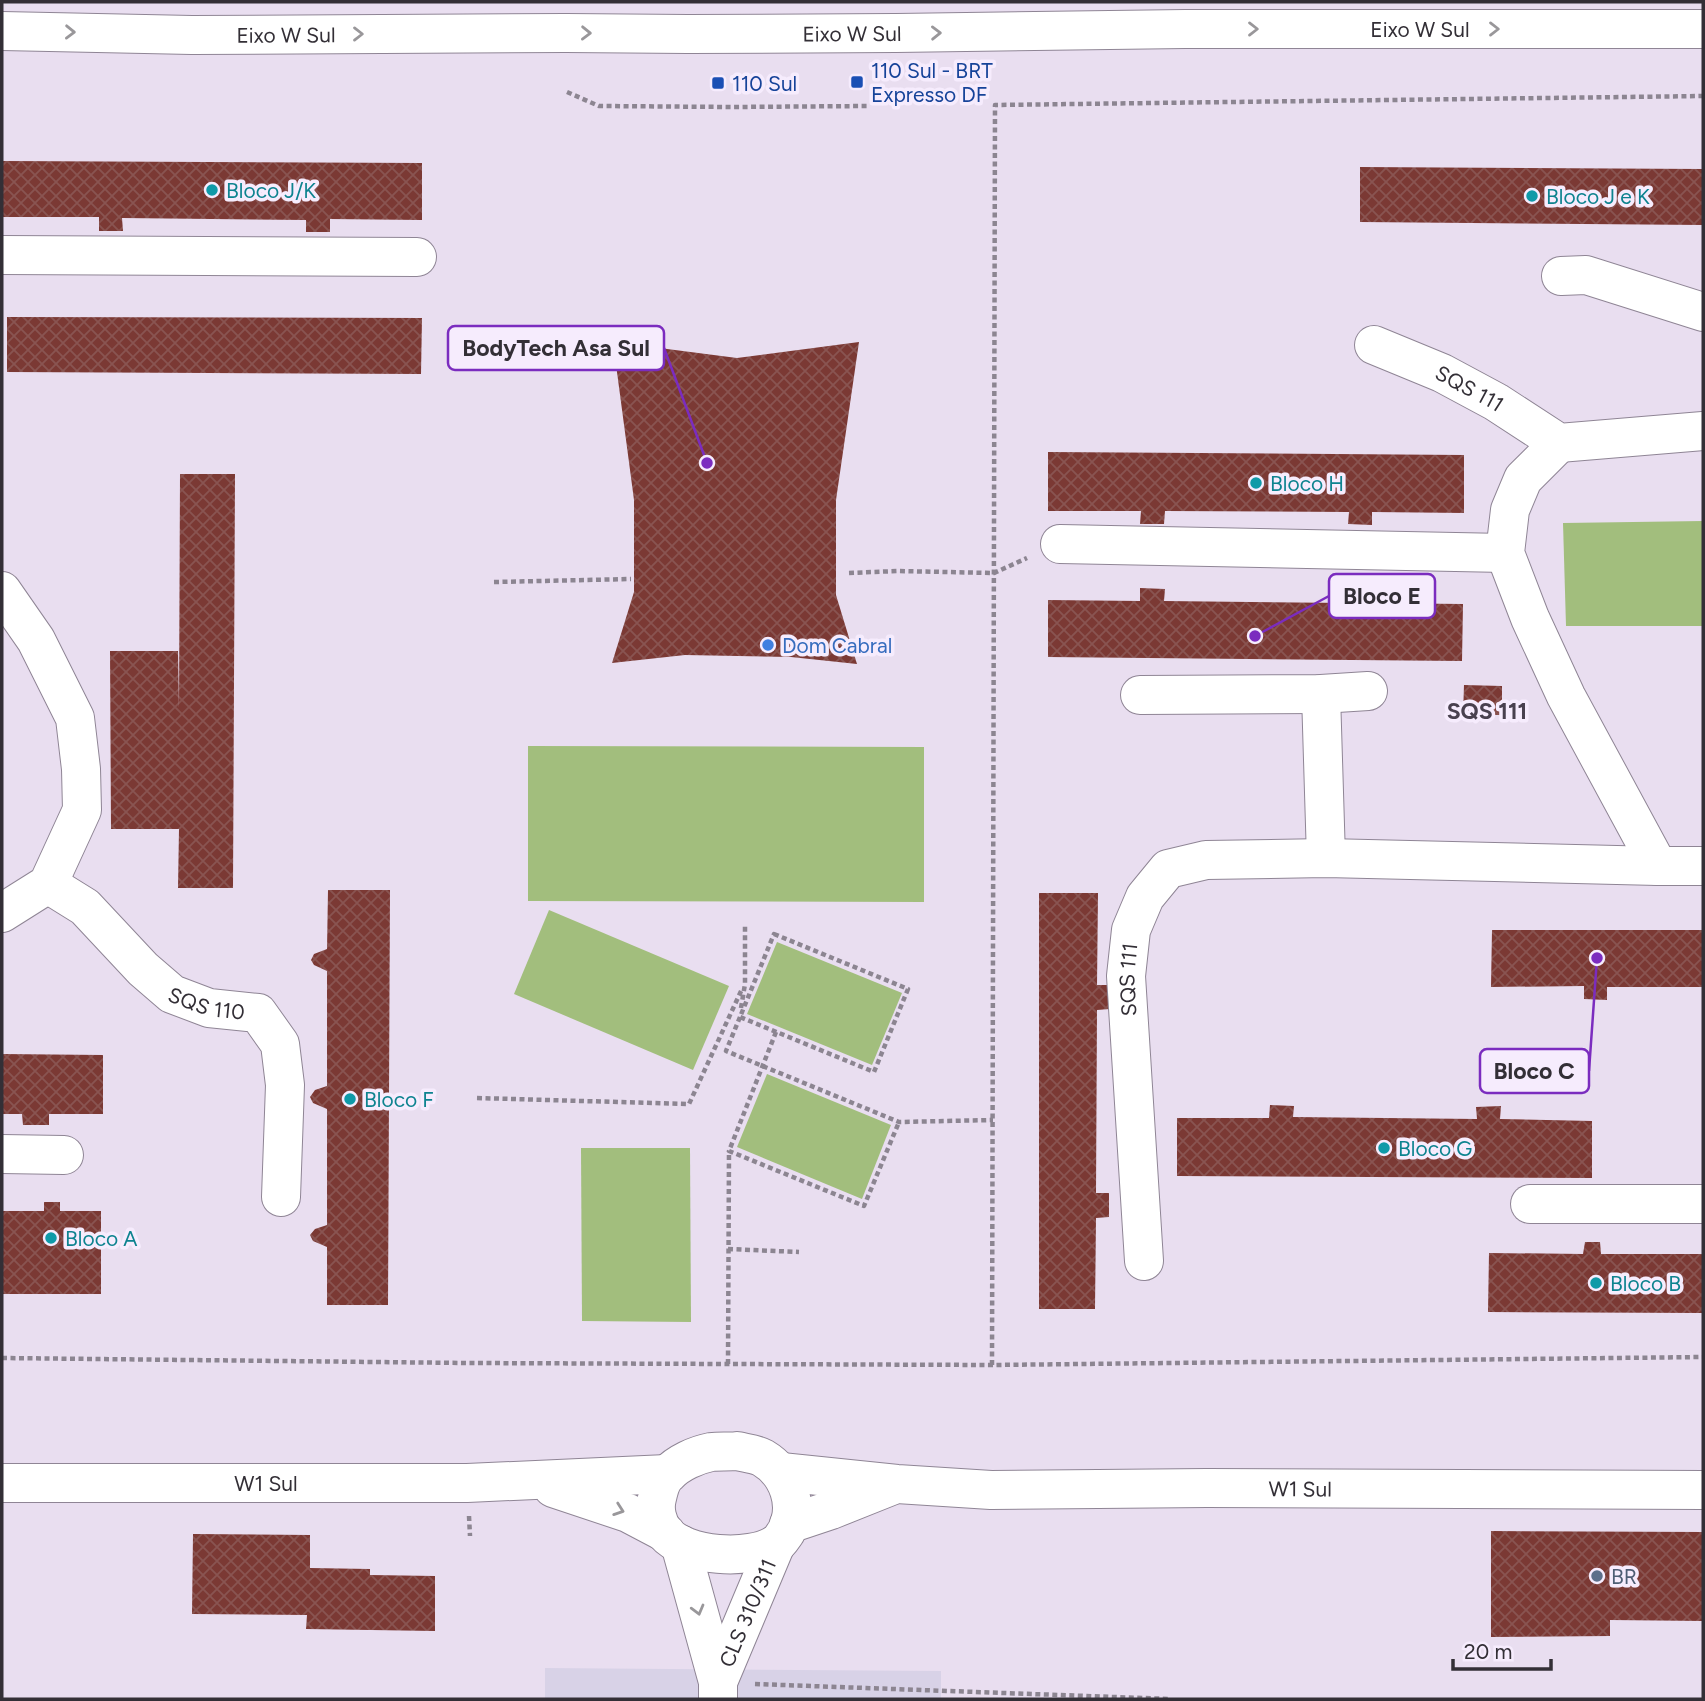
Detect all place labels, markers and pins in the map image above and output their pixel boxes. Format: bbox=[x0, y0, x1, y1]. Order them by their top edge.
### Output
place label: 110 Sul - BRT Expresso DF bbox=[871, 58, 993, 107]
place label: 110 Sul bbox=[732, 71, 797, 96]
marker: 110 Sul - BRT Expresso DF bbox=[849, 74, 865, 90]
marker: 110 Sul bbox=[710, 75, 726, 91]
place label: Bloco J/K bbox=[226, 178, 316, 203]
marker: Bloco J/K bbox=[204, 182, 220, 198]
place label: Bloco J e K bbox=[1546, 184, 1650, 209]
marker: Bloco J e K bbox=[1524, 188, 1540, 204]
callout: BodyTech Asa Sul bbox=[448, 326, 664, 370]
place label: Bloco H bbox=[1270, 471, 1344, 496]
marker: Bloco H bbox=[1248, 475, 1264, 491]
callout: Bloco E bbox=[1329, 574, 1435, 618]
place label: Dom Cabral bbox=[782, 633, 892, 658]
marker: Dom Cabral bbox=[760, 637, 776, 653]
callout: Bloco C bbox=[1480, 1049, 1589, 1093]
place label: Bloco F bbox=[364, 1087, 434, 1112]
marker: Bloco F bbox=[342, 1091, 358, 1107]
place label: Bloco G bbox=[1398, 1136, 1472, 1161]
marker: Bloco G bbox=[1376, 1140, 1392, 1156]
place label: Bloco A bbox=[65, 1226, 138, 1251]
marker: Bloco A bbox=[43, 1230, 59, 1246]
place label: Bloco B bbox=[1610, 1271, 1681, 1296]
marker: Bloco B bbox=[1588, 1275, 1604, 1291]
place label: BR bbox=[1611, 1564, 1637, 1589]
marker: BR bbox=[1589, 1568, 1605, 1584]

